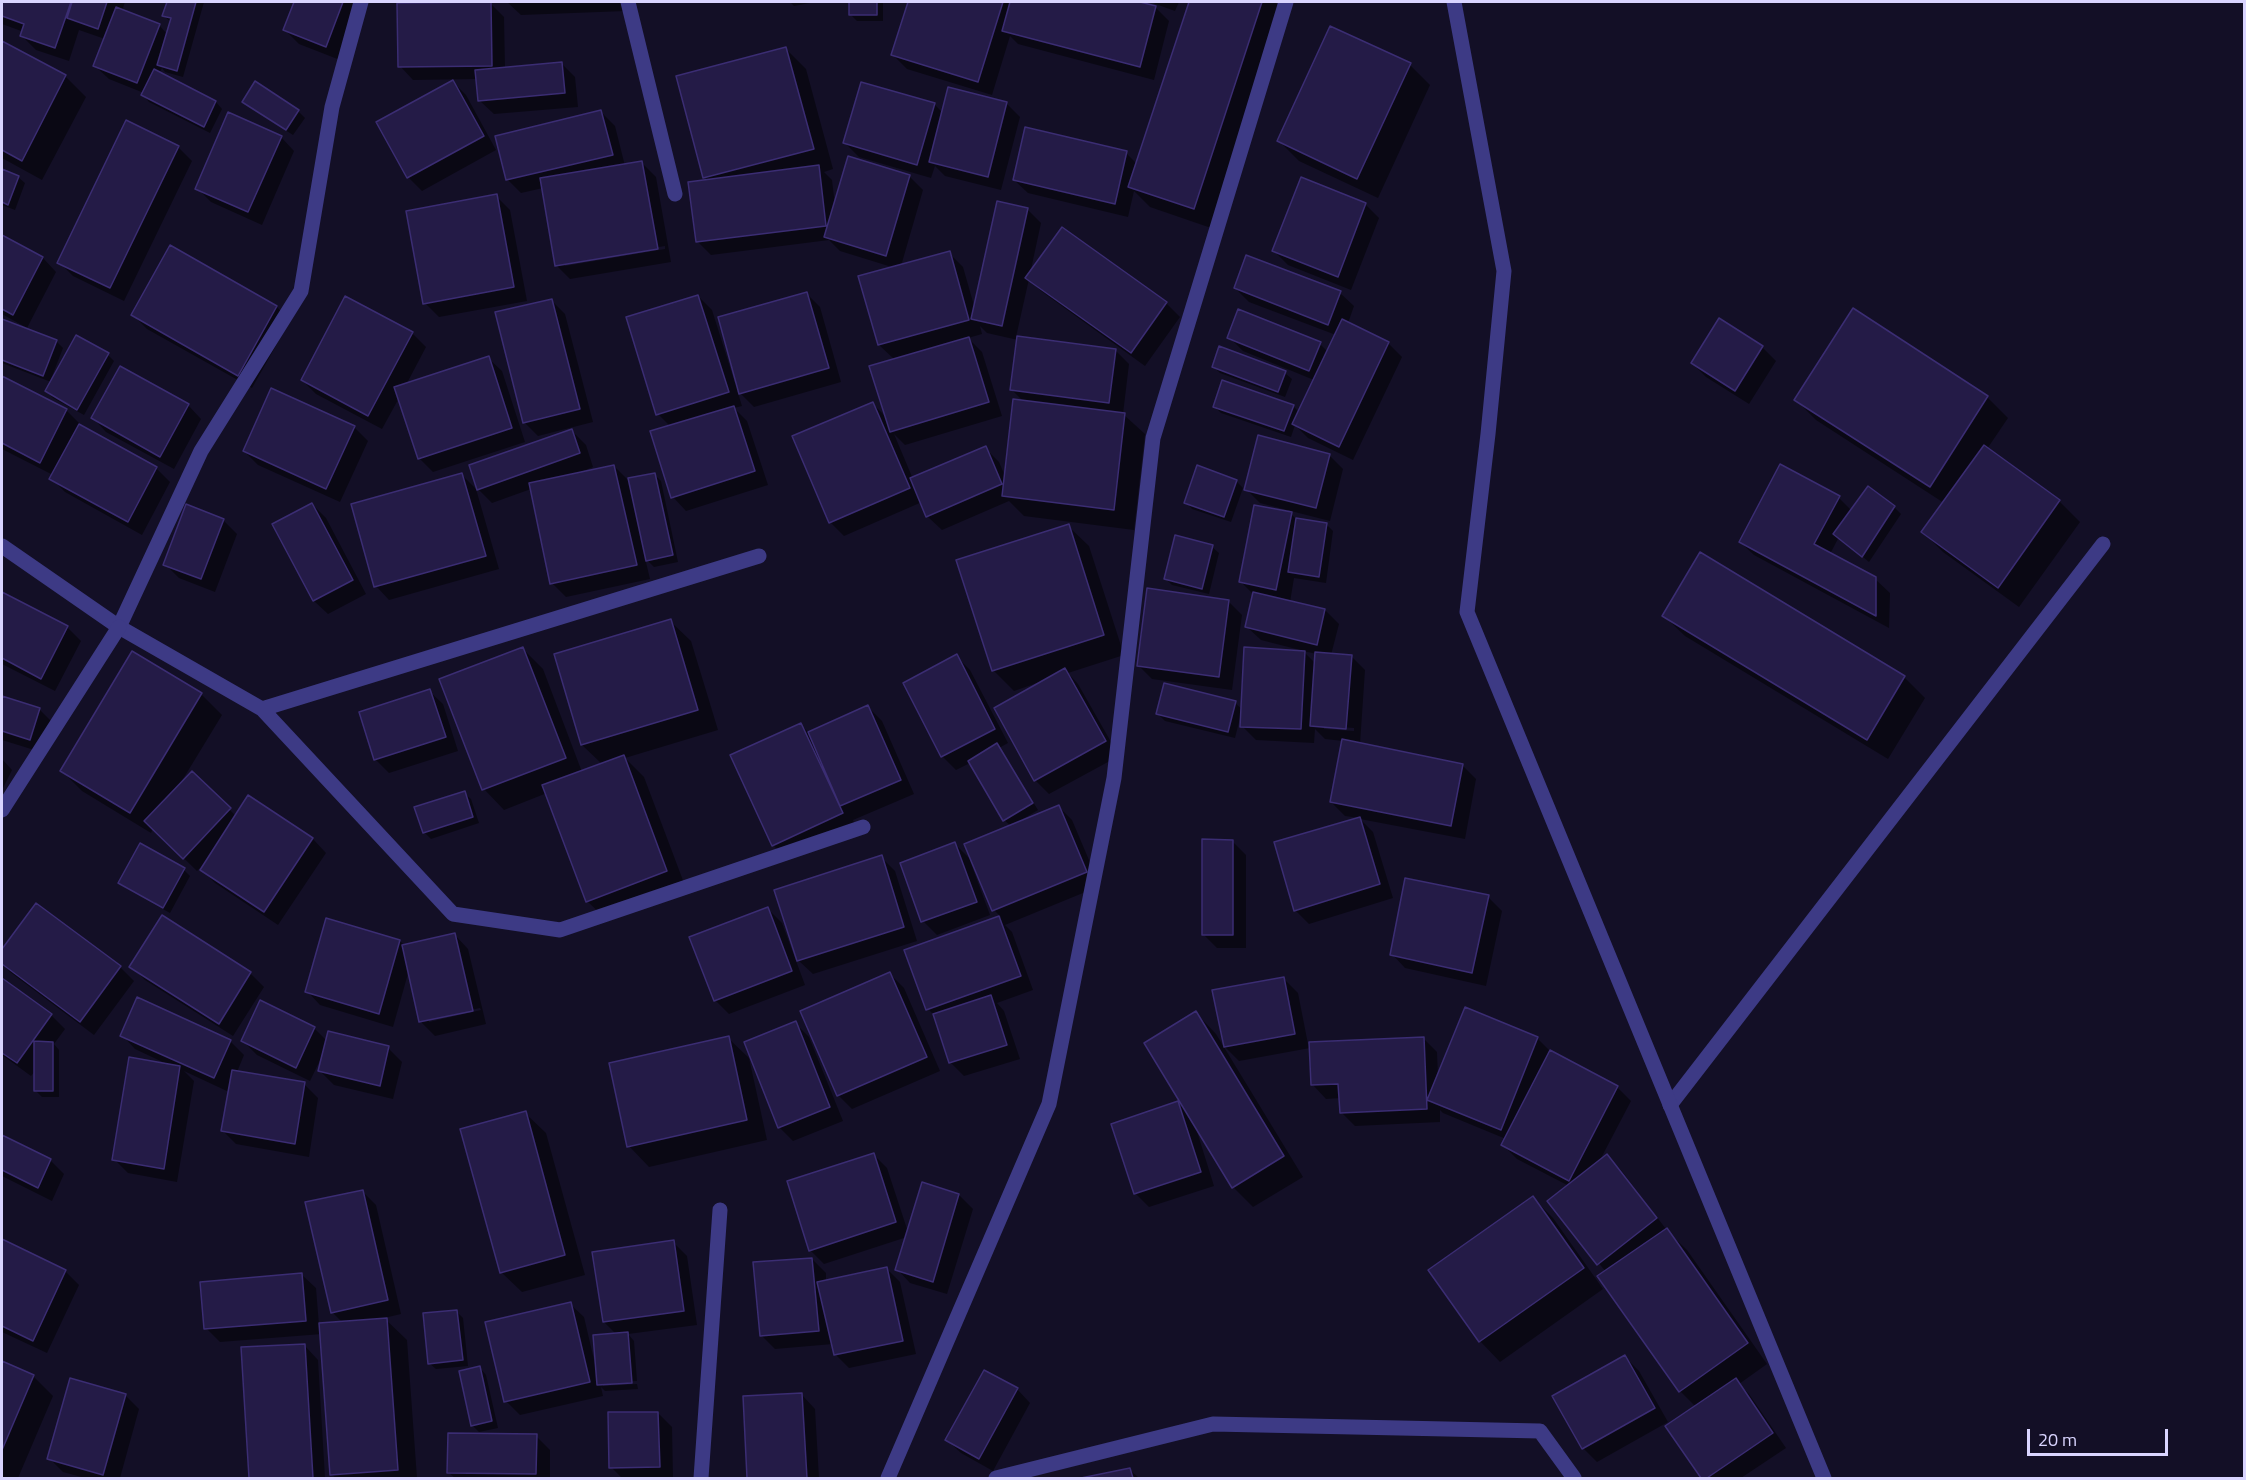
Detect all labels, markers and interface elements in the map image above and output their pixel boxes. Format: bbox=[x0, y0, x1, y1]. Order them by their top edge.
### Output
scale bar bbox=[2030, 1417, 2171, 1455]
text: 20 m bbox=[2038, 1426, 2077, 1453]

